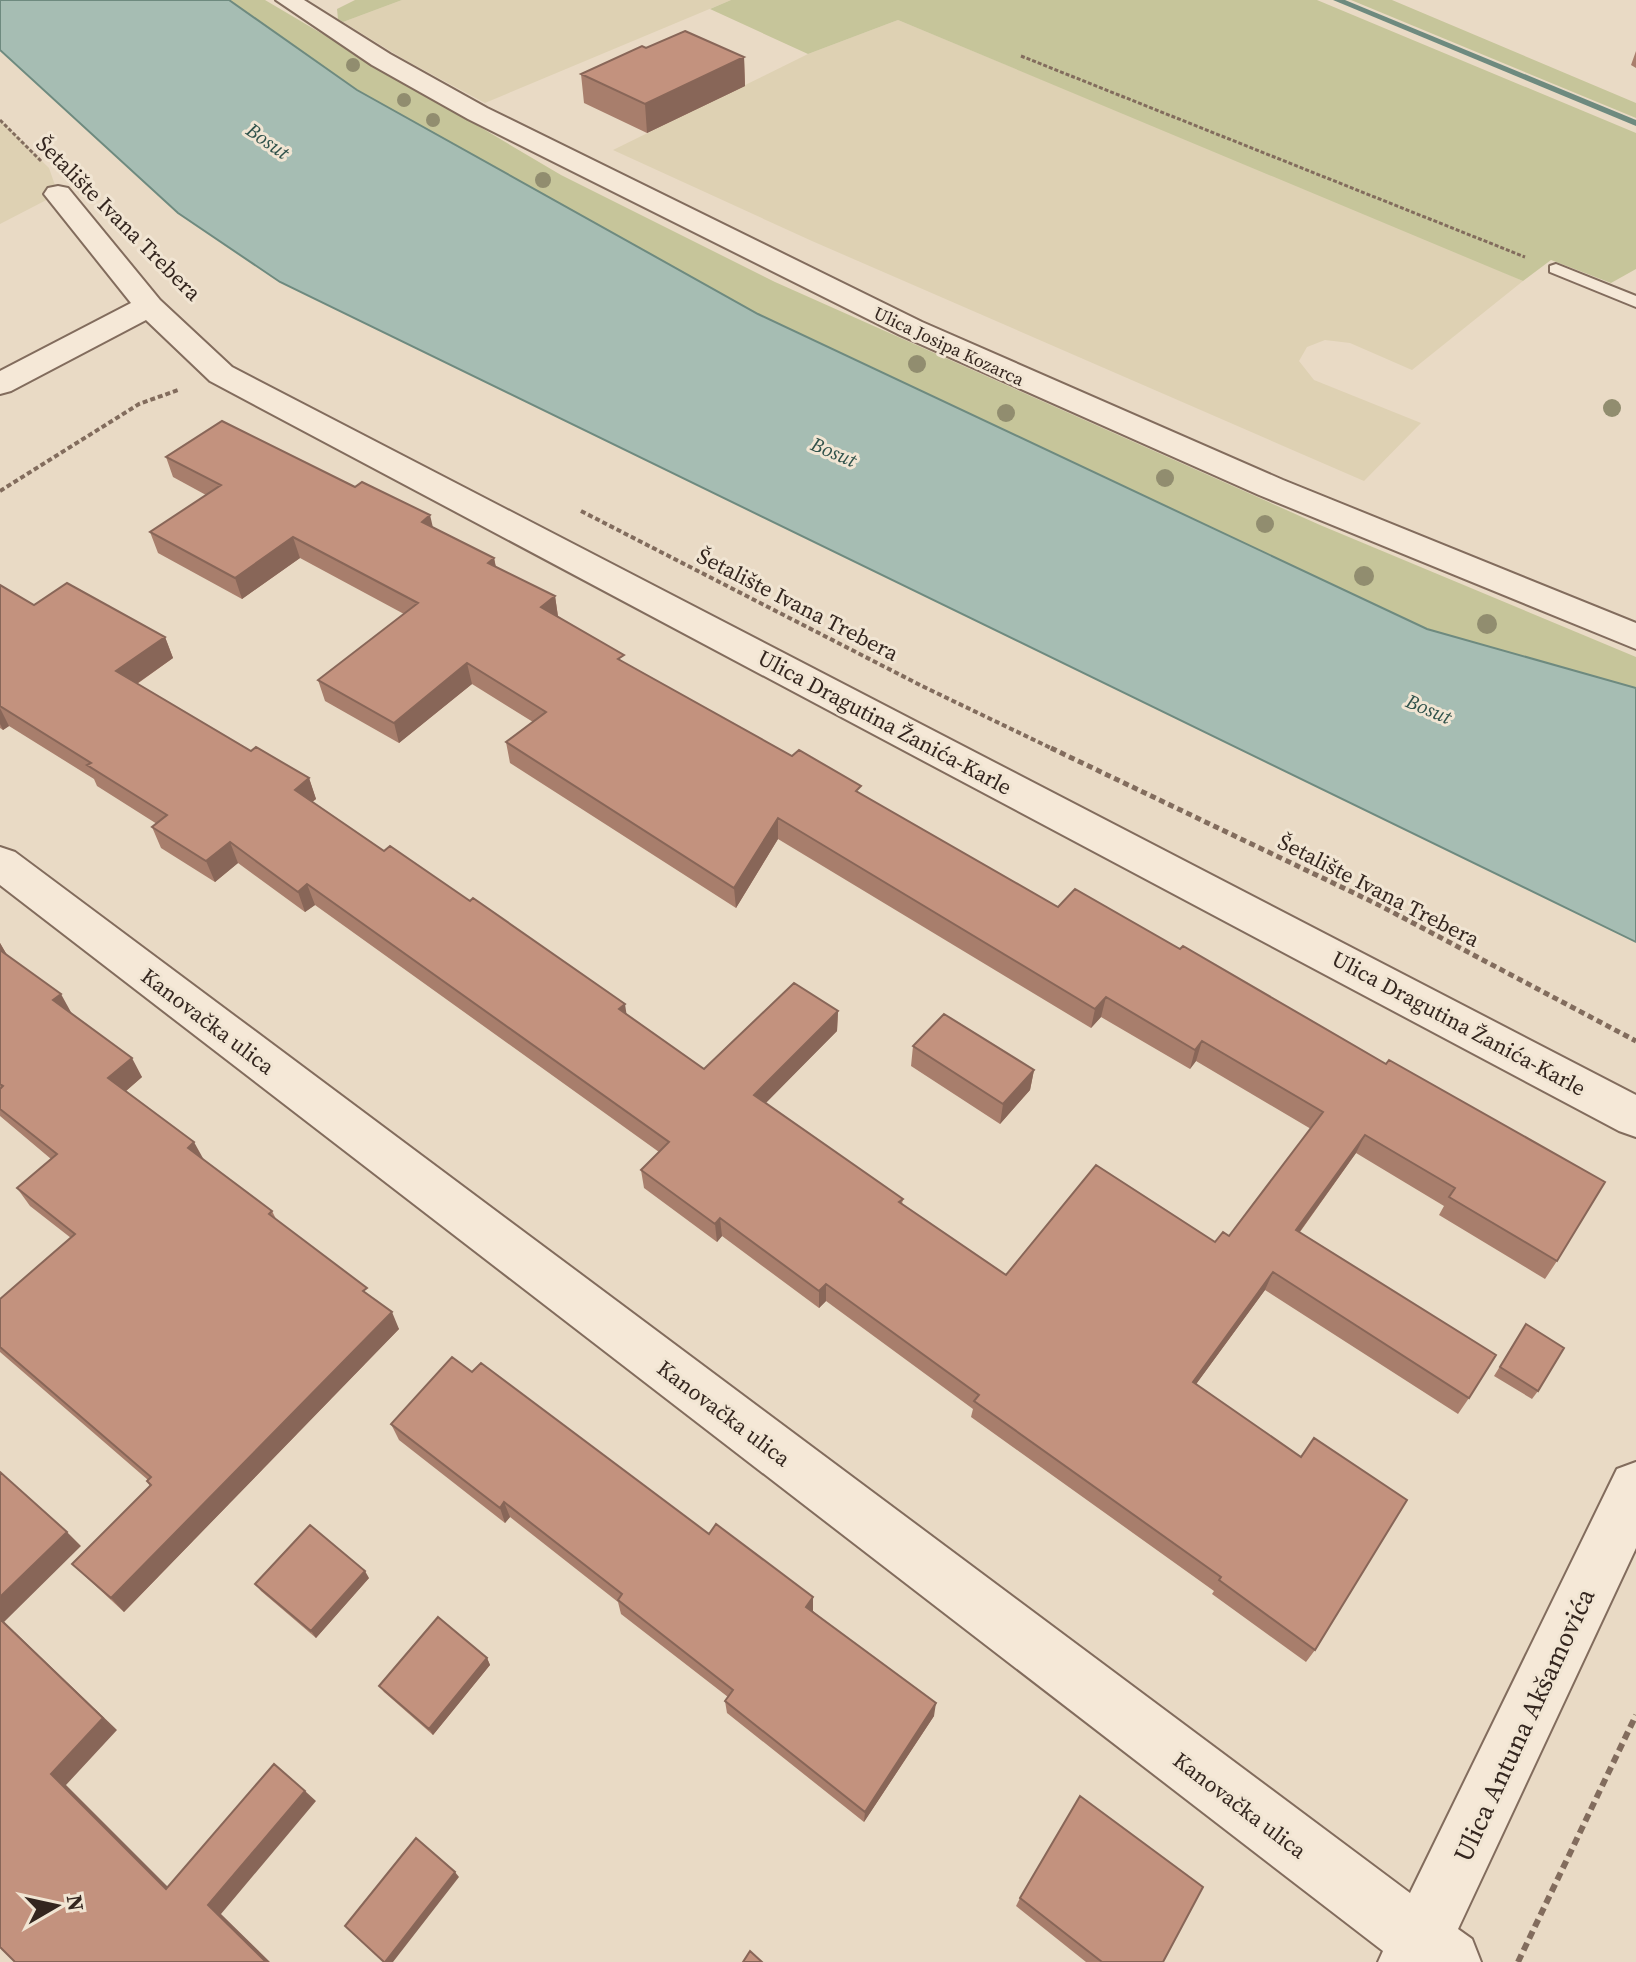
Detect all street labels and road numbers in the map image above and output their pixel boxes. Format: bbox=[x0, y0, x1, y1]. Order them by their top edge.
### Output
street label: Šetalište Ivana Trebera bbox=[30, 129, 209, 308]
street label: Ulica Josipa Kozarca bbox=[870, 300, 1029, 392]
street label: Šetalište Ivana Trebera bbox=[692, 540, 905, 668]
street label: Ulica Dragutina Žanića-Karle bbox=[753, 642, 1017, 802]
street label: Šetalište Ivana Trebera bbox=[1273, 826, 1486, 954]
street label: Ulica Dragutina Žanića-Karle bbox=[1327, 943, 1591, 1103]
street label: Kanovačka ulica bbox=[135, 961, 281, 1081]
street label: Kanovačka ulica bbox=[651, 1353, 797, 1473]
street label: Ulica Antuna Akšamovića bbox=[1445, 1582, 1604, 1868]
street label: Kanovačka ulica bbox=[1167, 1745, 1313, 1865]

